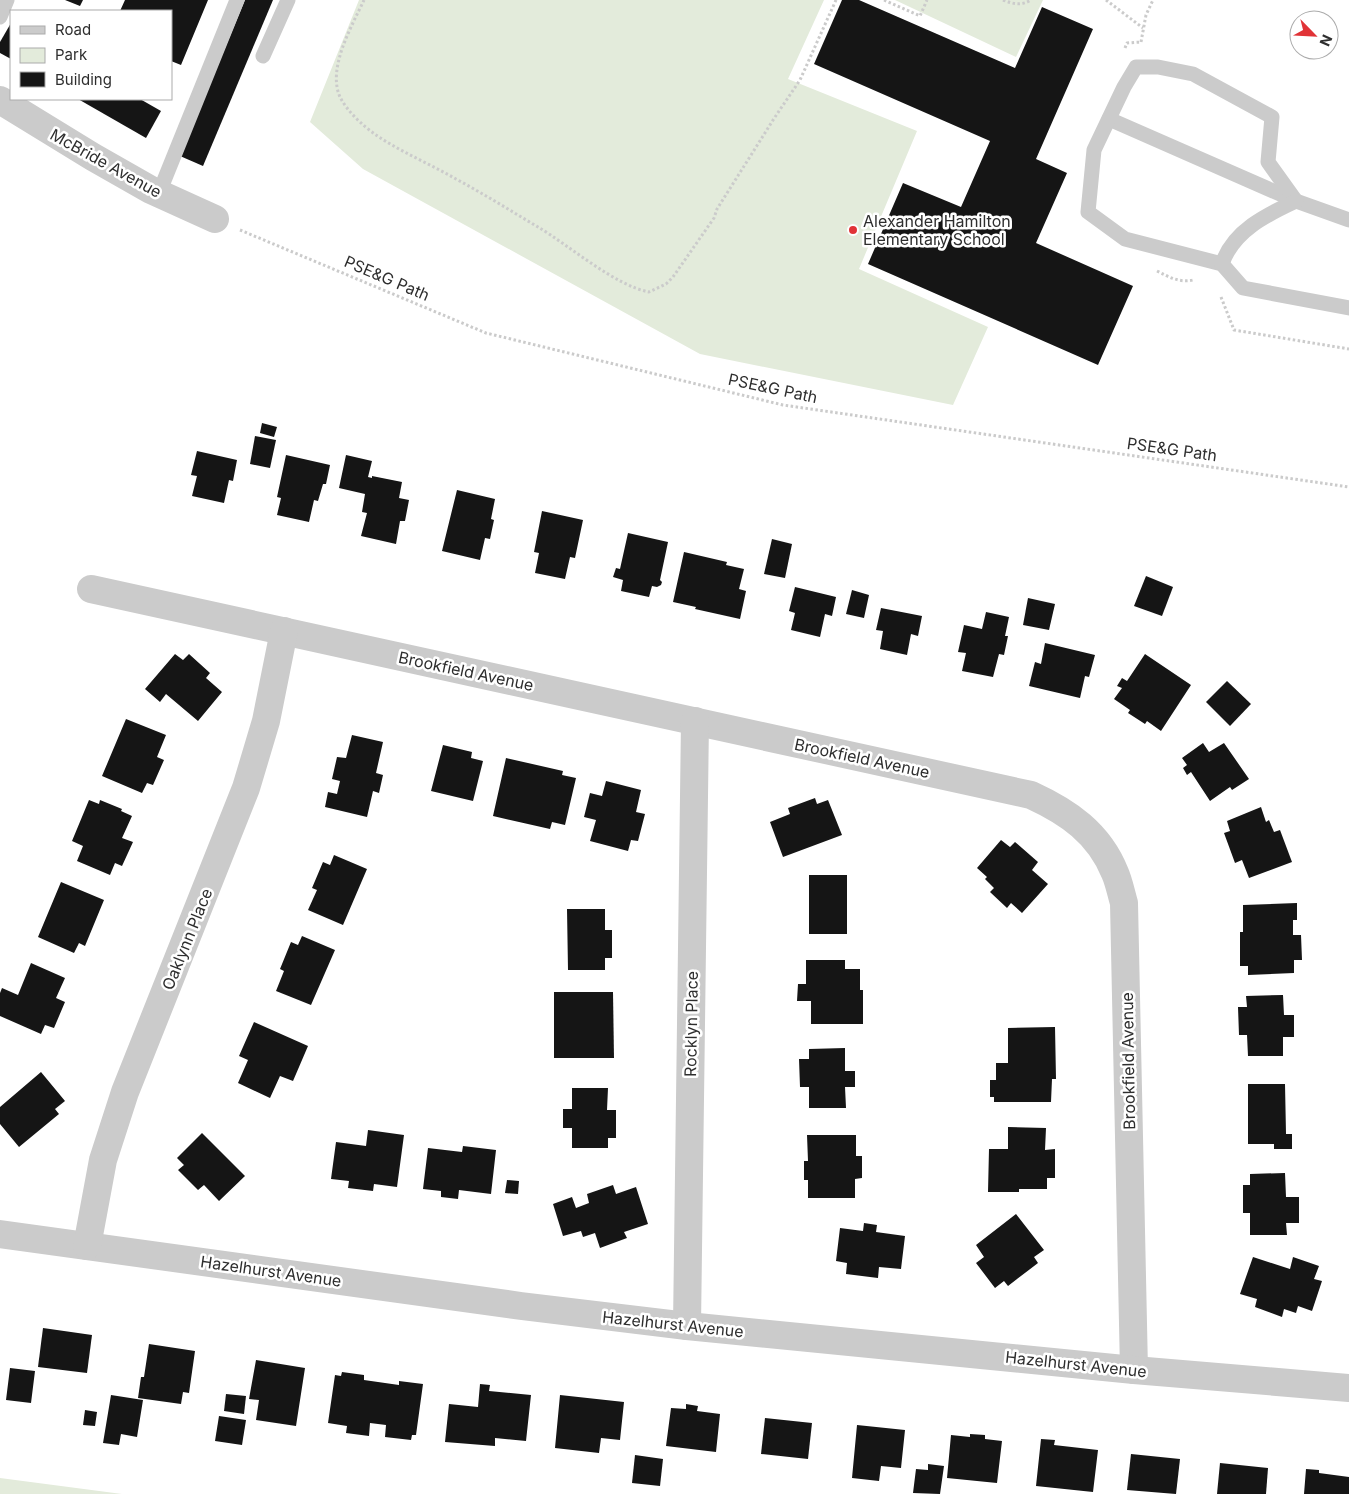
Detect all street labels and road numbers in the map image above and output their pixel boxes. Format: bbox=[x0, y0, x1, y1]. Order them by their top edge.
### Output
street label: McBride Avenue bbox=[47, 124, 165, 202]
street label: PSE&G Path bbox=[341, 251, 433, 305]
street label: PSE&G Path bbox=[727, 369, 819, 407]
street label: PSE&G Path bbox=[1126, 433, 1218, 465]
street label: Brookfield Avenue bbox=[397, 647, 535, 695]
street label: Brookfield Avenue bbox=[793, 734, 931, 782]
street label: Oaklynn Place bbox=[158, 885, 216, 993]
street label: Rocklyn Place bbox=[680, 971, 702, 1077]
street label: Brookfield Avenue bbox=[1117, 992, 1139, 1130]
street label: Hazelhurst Avenue bbox=[199, 1251, 343, 1291]
street label: Hazelhurst Avenue bbox=[601, 1307, 745, 1341]
street label: Hazelhurst Avenue bbox=[1004, 1347, 1148, 1381]

